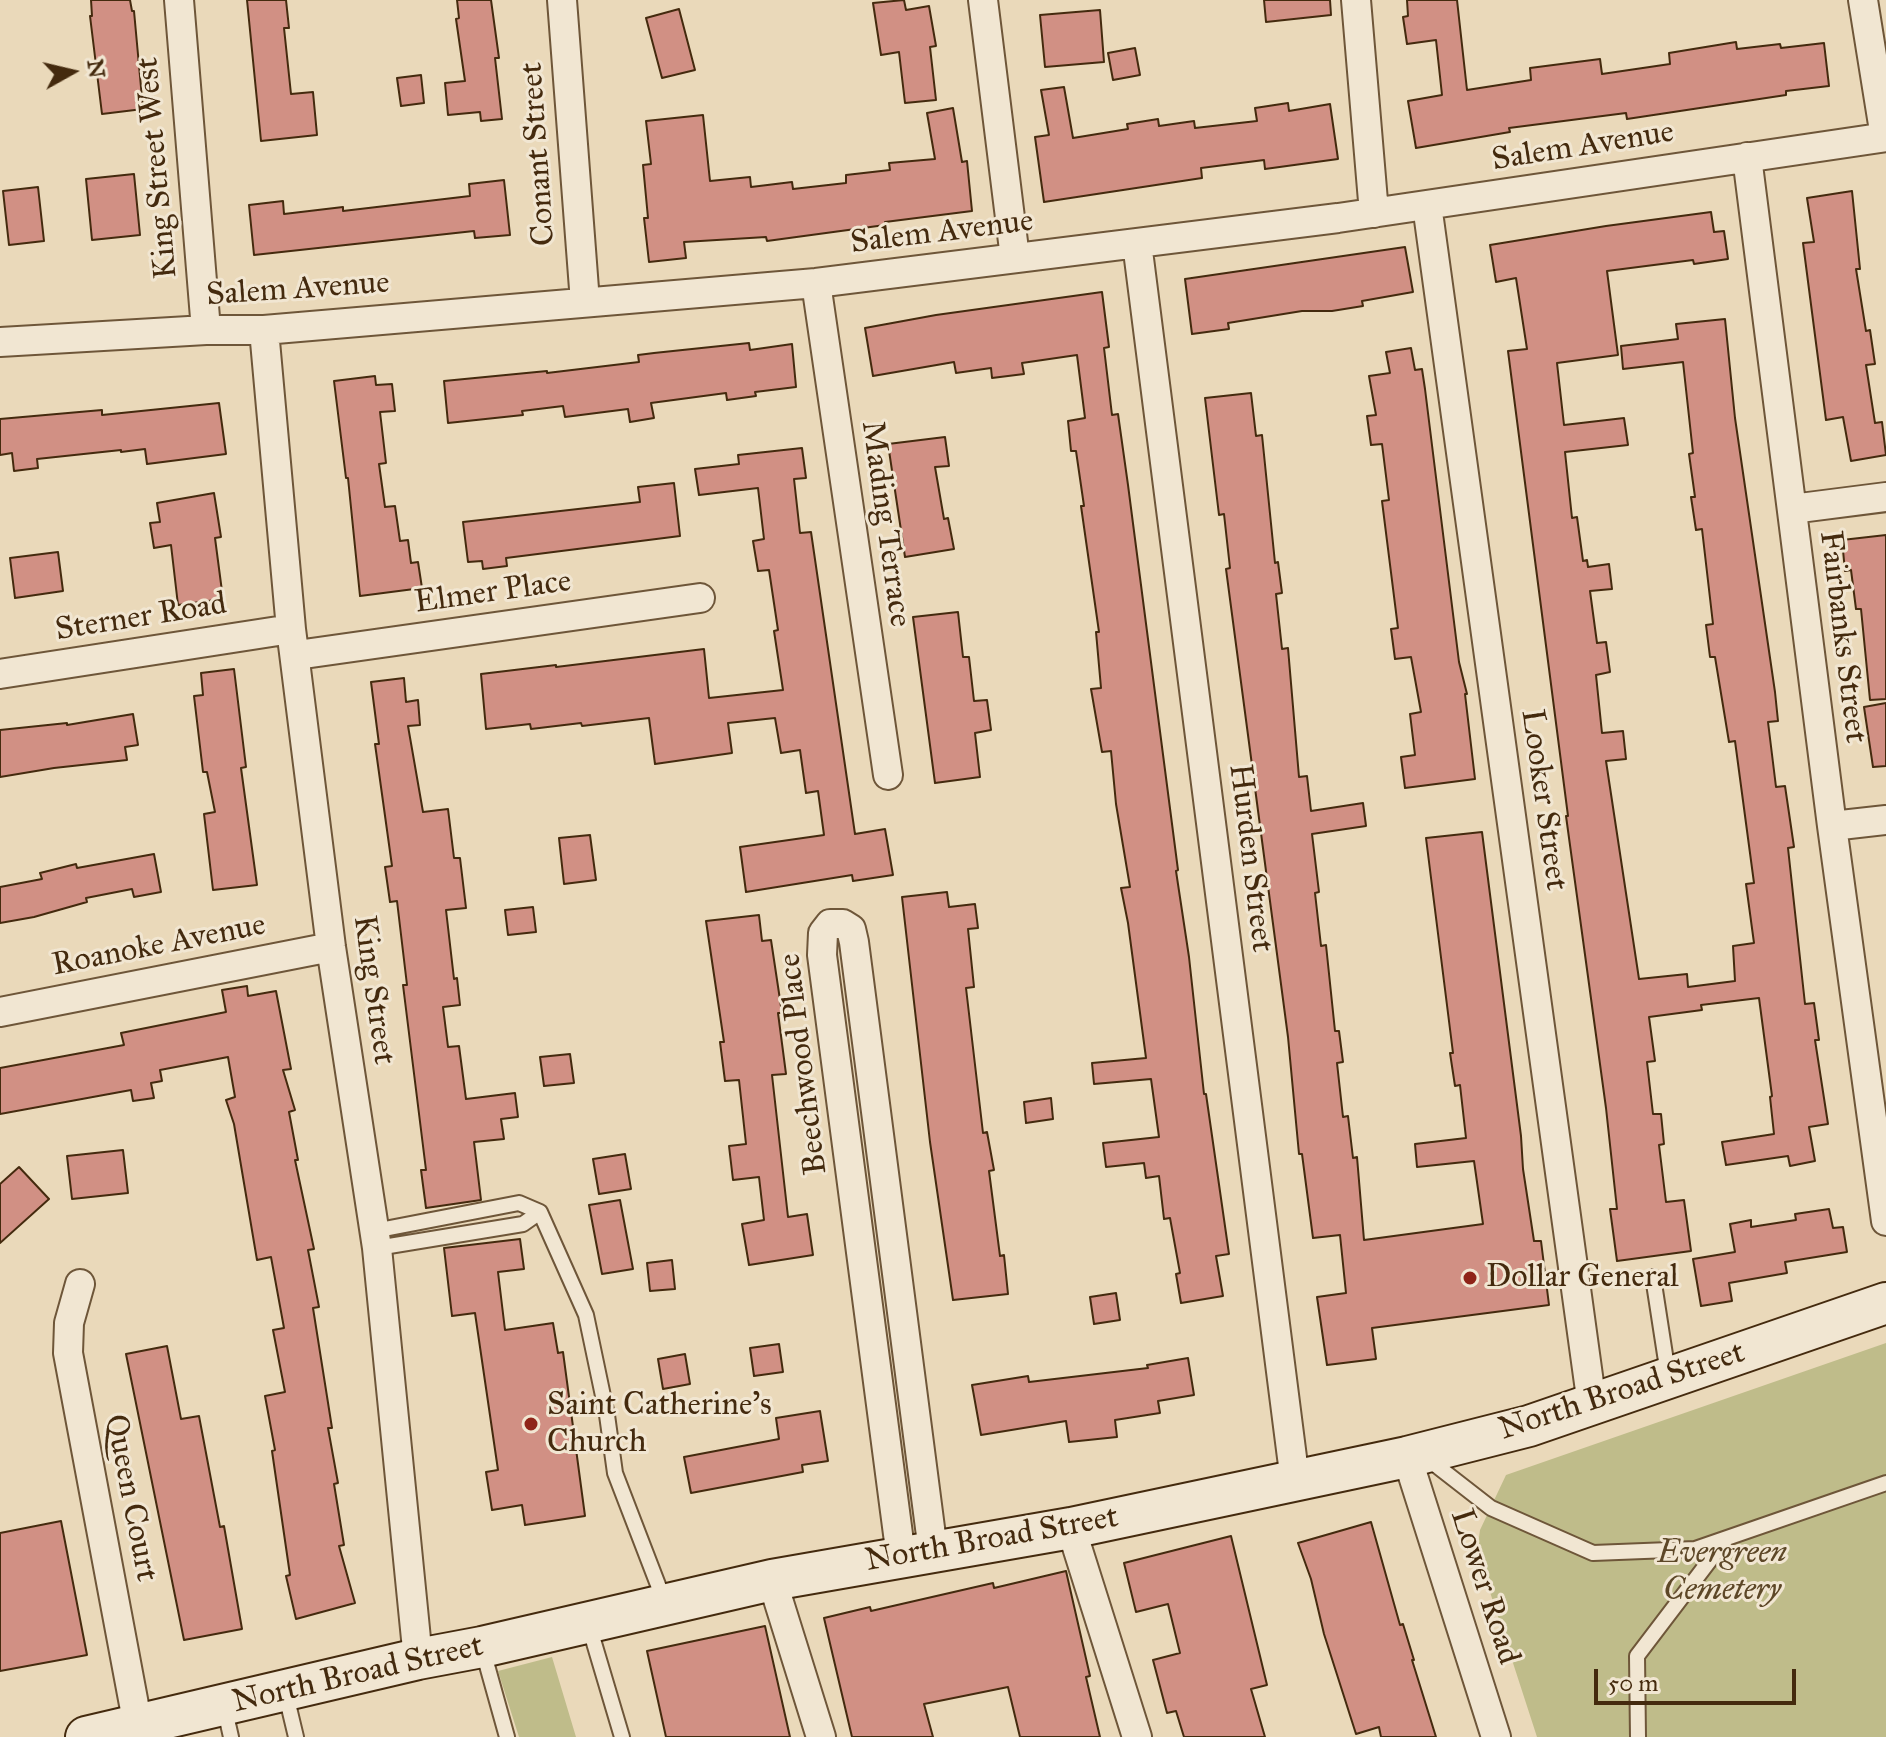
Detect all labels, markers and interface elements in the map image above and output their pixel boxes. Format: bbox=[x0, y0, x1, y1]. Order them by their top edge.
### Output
north arrow bbox=[32, 32, 112, 112]
street label: King Street West bbox=[129, 56, 187, 280]
text: N bbox=[82, 57, 111, 80]
street label: Conant Street bbox=[513, 61, 565, 247]
street label: Salem Avenue bbox=[1489, 114, 1677, 180]
street label: Salem Avenue bbox=[849, 203, 1035, 263]
street label: Salem Avenue bbox=[205, 264, 391, 316]
street label: Mading Terrace bbox=[852, 419, 918, 629]
street label: Fairbanks Street bbox=[1810, 529, 1874, 745]
street label: Elmer Place bbox=[412, 563, 574, 623]
street label: Sterner Road bbox=[53, 586, 229, 650]
street label: Looker Street bbox=[1511, 707, 1575, 893]
street label: Hurden Street bbox=[1219, 762, 1281, 954]
street label: Roanoke Avenue bbox=[49, 906, 269, 986]
street label: King Street bbox=[344, 913, 402, 1067]
street label: Beechwood Place bbox=[771, 951, 837, 1177]
place label: Dollar General bbox=[1486, 1259, 1679, 1297]
marker: Dollar General bbox=[1461, 1269, 1479, 1287]
street label: North Broad Street bbox=[1494, 1334, 1750, 1450]
place label: Saint Catherine's Church bbox=[547, 1387, 772, 1462]
street label: Queen Court bbox=[95, 1411, 165, 1585]
marker: Saint Catherine's Church bbox=[522, 1415, 540, 1433]
street label: North Broad Street bbox=[863, 1499, 1121, 1581]
street label: Lower Road bbox=[1441, 1505, 1527, 1669]
park label: Evergreen Cemetery bbox=[1657, 1535, 1787, 1610]
street label: North Broad Street bbox=[229, 1627, 487, 1723]
scale bar bbox=[1598, 1653, 1800, 1703]
text: 50 m bbox=[1608, 1668, 1658, 1698]

